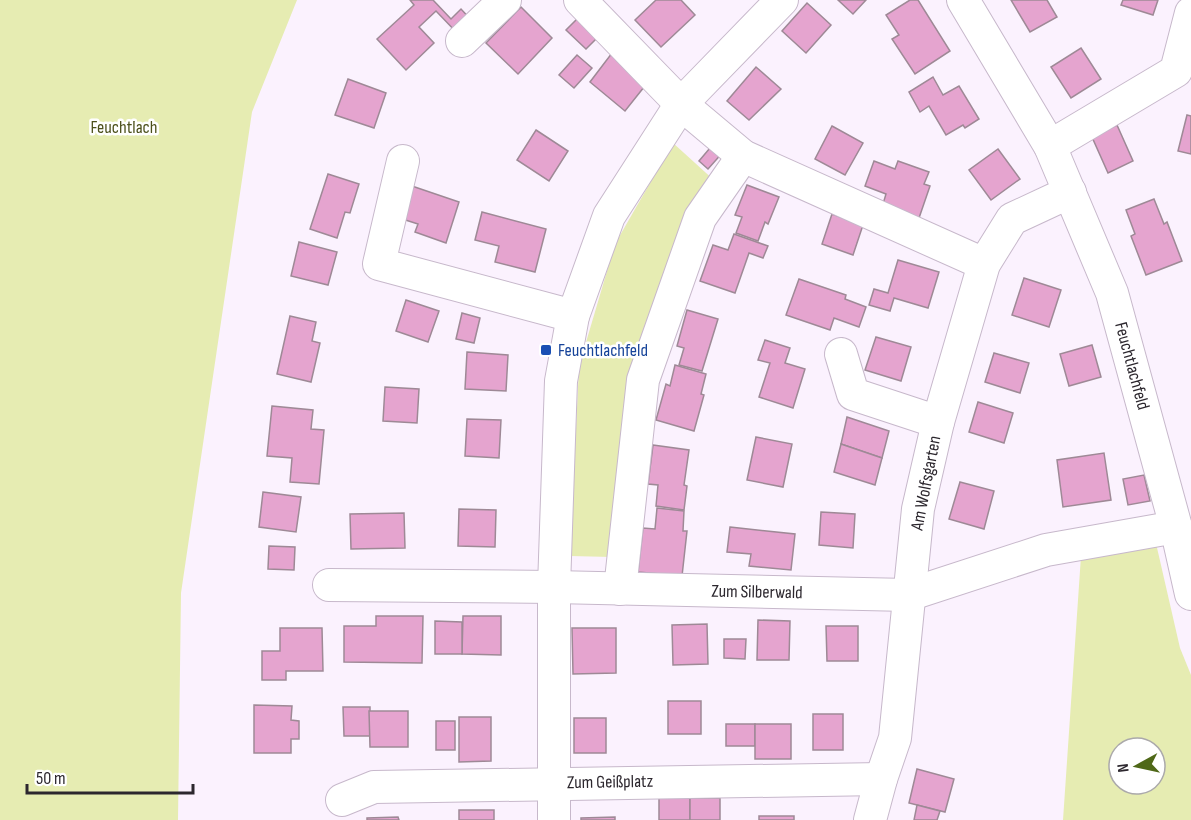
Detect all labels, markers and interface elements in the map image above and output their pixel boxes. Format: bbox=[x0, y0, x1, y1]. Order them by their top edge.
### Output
park label: Feuchtlach bbox=[90, 117, 158, 138]
street label: Feuchtlachfeld bbox=[1110, 320, 1154, 412]
place label: Feuchtlachfeld bbox=[558, 340, 648, 361]
marker: Feuchtlachfeld bbox=[539, 343, 553, 357]
street label: Am Wolfsgarten bbox=[906, 434, 945, 533]
street label: Zum Silberwald bbox=[711, 581, 803, 603]
north arrow bbox=[1107, 736, 1167, 796]
scale bar bbox=[27, 757, 194, 795]
text: N bbox=[1114, 762, 1134, 773]
text: 50 m bbox=[36, 768, 66, 789]
street label: Zum Geißplatz bbox=[567, 771, 654, 793]

